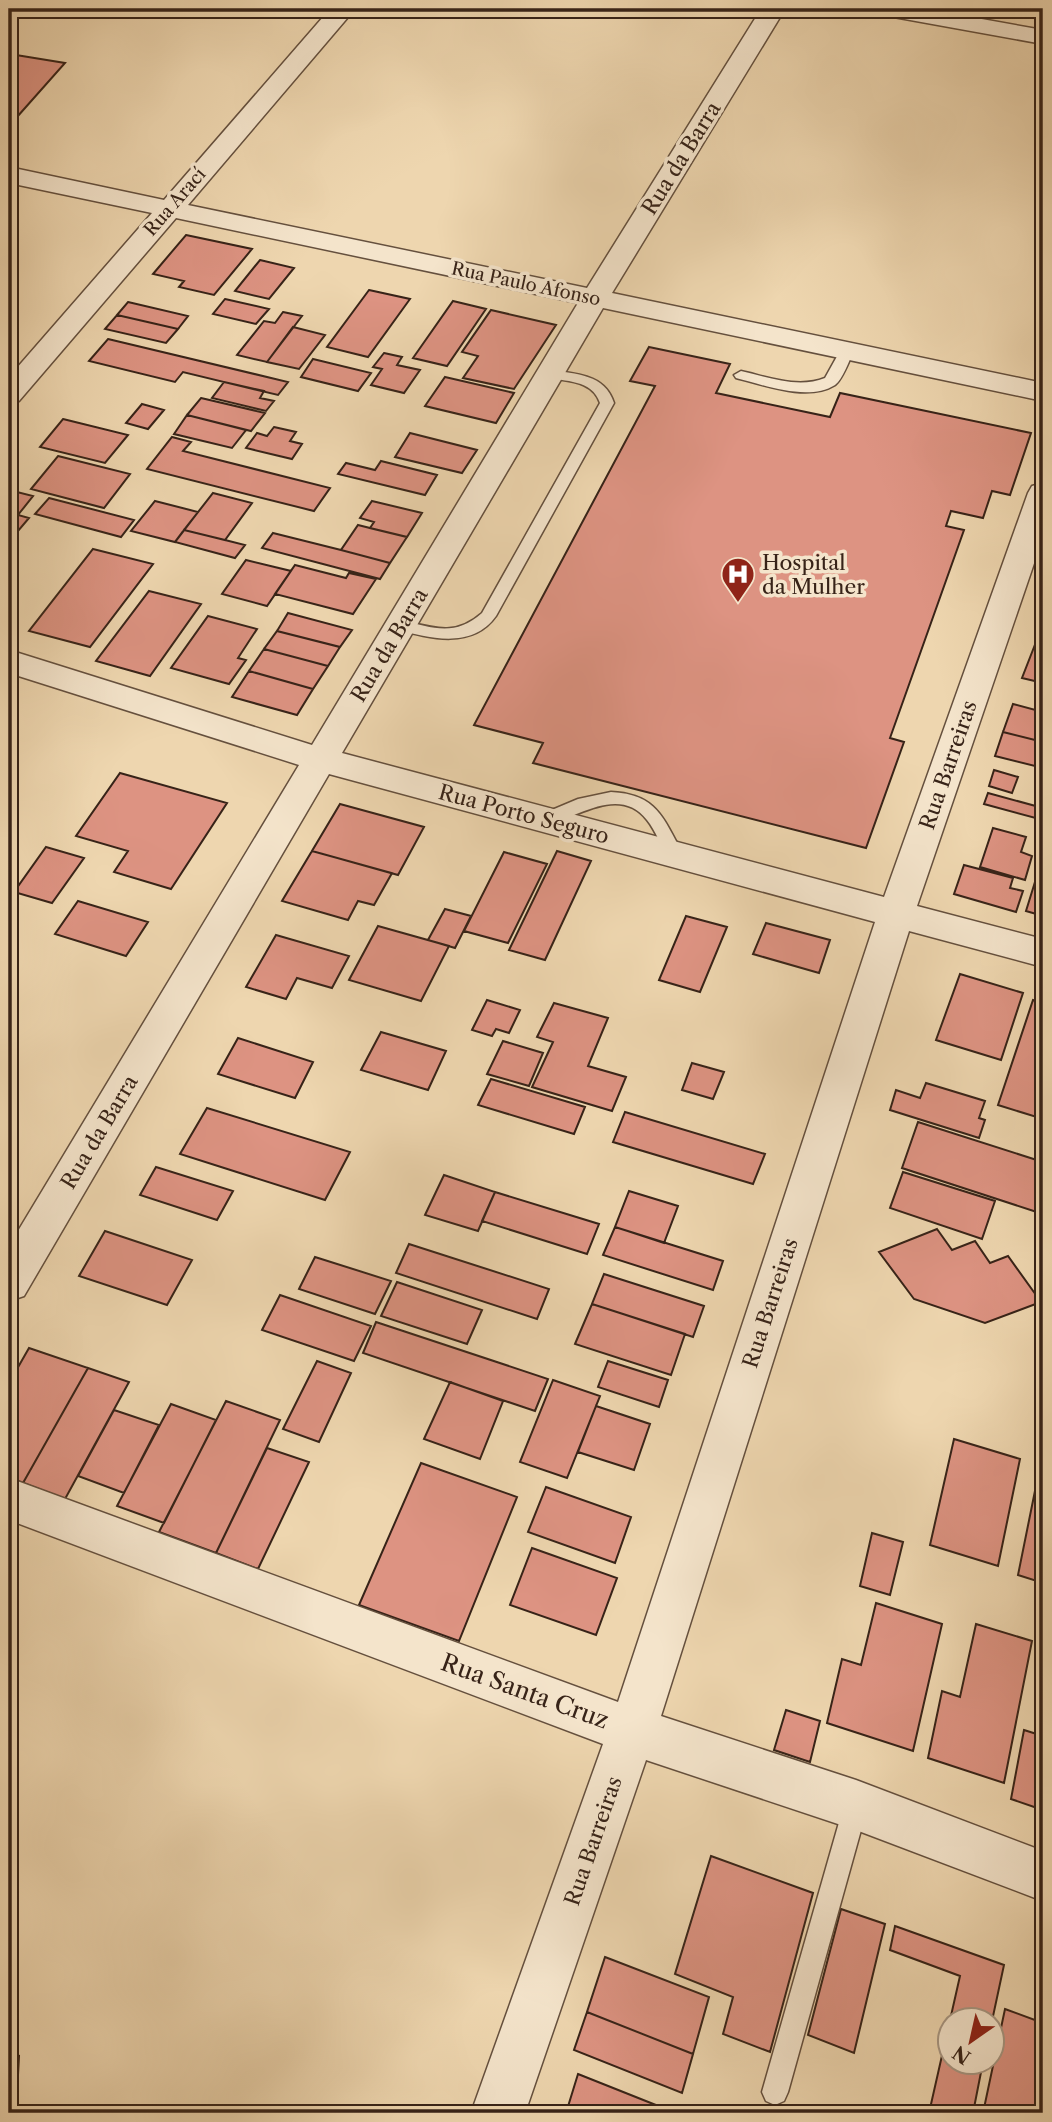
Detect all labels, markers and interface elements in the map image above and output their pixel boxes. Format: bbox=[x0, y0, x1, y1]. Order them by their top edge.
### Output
street label: Rua da Barra bbox=[636, 96, 726, 219]
street label: Rua Arací bbox=[140, 163, 211, 240]
street label: Rua Paulo Afonso bbox=[450, 257, 602, 311]
place label: Hospital da Mulher bbox=[762, 550, 865, 599]
hospital icon: Hospital da Mulher bbox=[719, 555, 757, 604]
street label: Rua da Barra bbox=[345, 583, 433, 706]
street label: Rua Barreiras bbox=[914, 697, 982, 833]
street label: Rua Porto Seguro bbox=[436, 779, 612, 849]
street label: Rua da Barra bbox=[55, 1070, 143, 1193]
street label: Rua Barreiras bbox=[737, 1235, 803, 1371]
street label: Rua Santa Cruz bbox=[437, 1647, 613, 1735]
street label: Rua Barreiras bbox=[559, 1773, 627, 1909]
north arrow bbox=[936, 2007, 1006, 2076]
text: N bbox=[948, 2041, 975, 2069]

